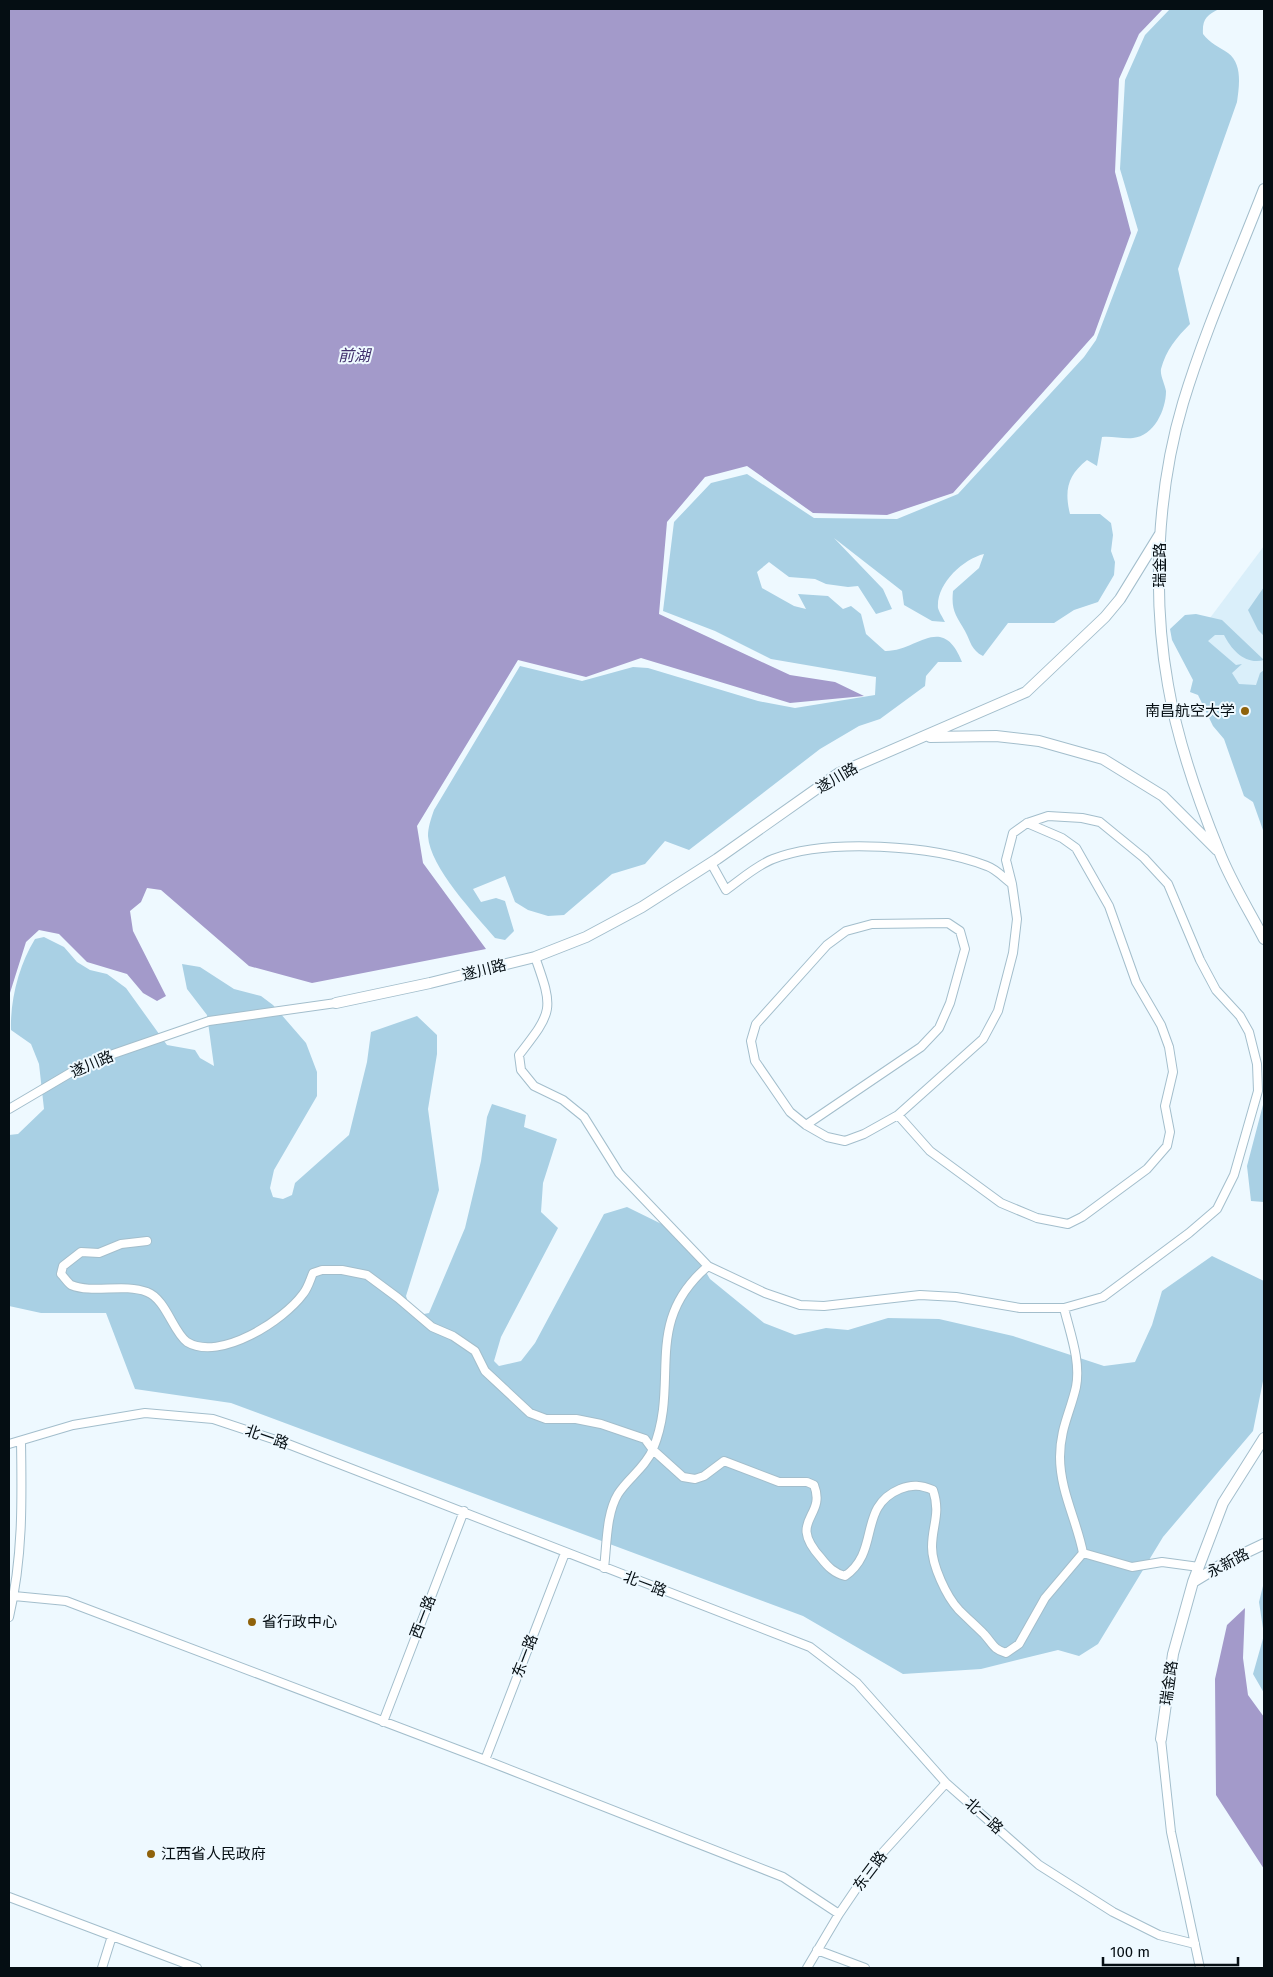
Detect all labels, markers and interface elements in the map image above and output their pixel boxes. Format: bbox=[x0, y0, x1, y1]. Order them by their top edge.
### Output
water label: 前湖 bbox=[338, 346, 373, 365]
street label: 瑞金路 bbox=[1151, 542, 1169, 588]
place label: 南昌航空大学 bbox=[1145, 702, 1235, 720]
marker: 南昌航空大学 bbox=[1239, 705, 1251, 717]
street label: 遂川路 bbox=[813, 759, 861, 797]
street label: 遂川路 bbox=[460, 956, 508, 984]
street label: 遂川路 bbox=[68, 1047, 116, 1081]
street label: 北一路 bbox=[243, 1421, 291, 1453]
street label: 永新路 bbox=[1204, 1544, 1252, 1582]
street label: 北一路 bbox=[621, 1568, 669, 1600]
street label: 西一路 bbox=[407, 1593, 439, 1641]
place label: 省行政中心 bbox=[262, 1613, 337, 1631]
marker: 省行政中心 bbox=[246, 1616, 258, 1628]
street label: 东一路 bbox=[509, 1632, 541, 1680]
street label: 瑞金路 bbox=[1157, 1659, 1181, 1707]
street label: 北一路 bbox=[961, 1794, 1007, 1838]
place label: 江西省人民政府 bbox=[161, 1845, 266, 1863]
marker: 江西省人民政府 bbox=[145, 1848, 157, 1860]
street label: 东三路 bbox=[849, 1848, 891, 1894]
scale bar bbox=[1103, 1934, 1238, 1966]
text: 100 m bbox=[1110, 1943, 1150, 1961]

